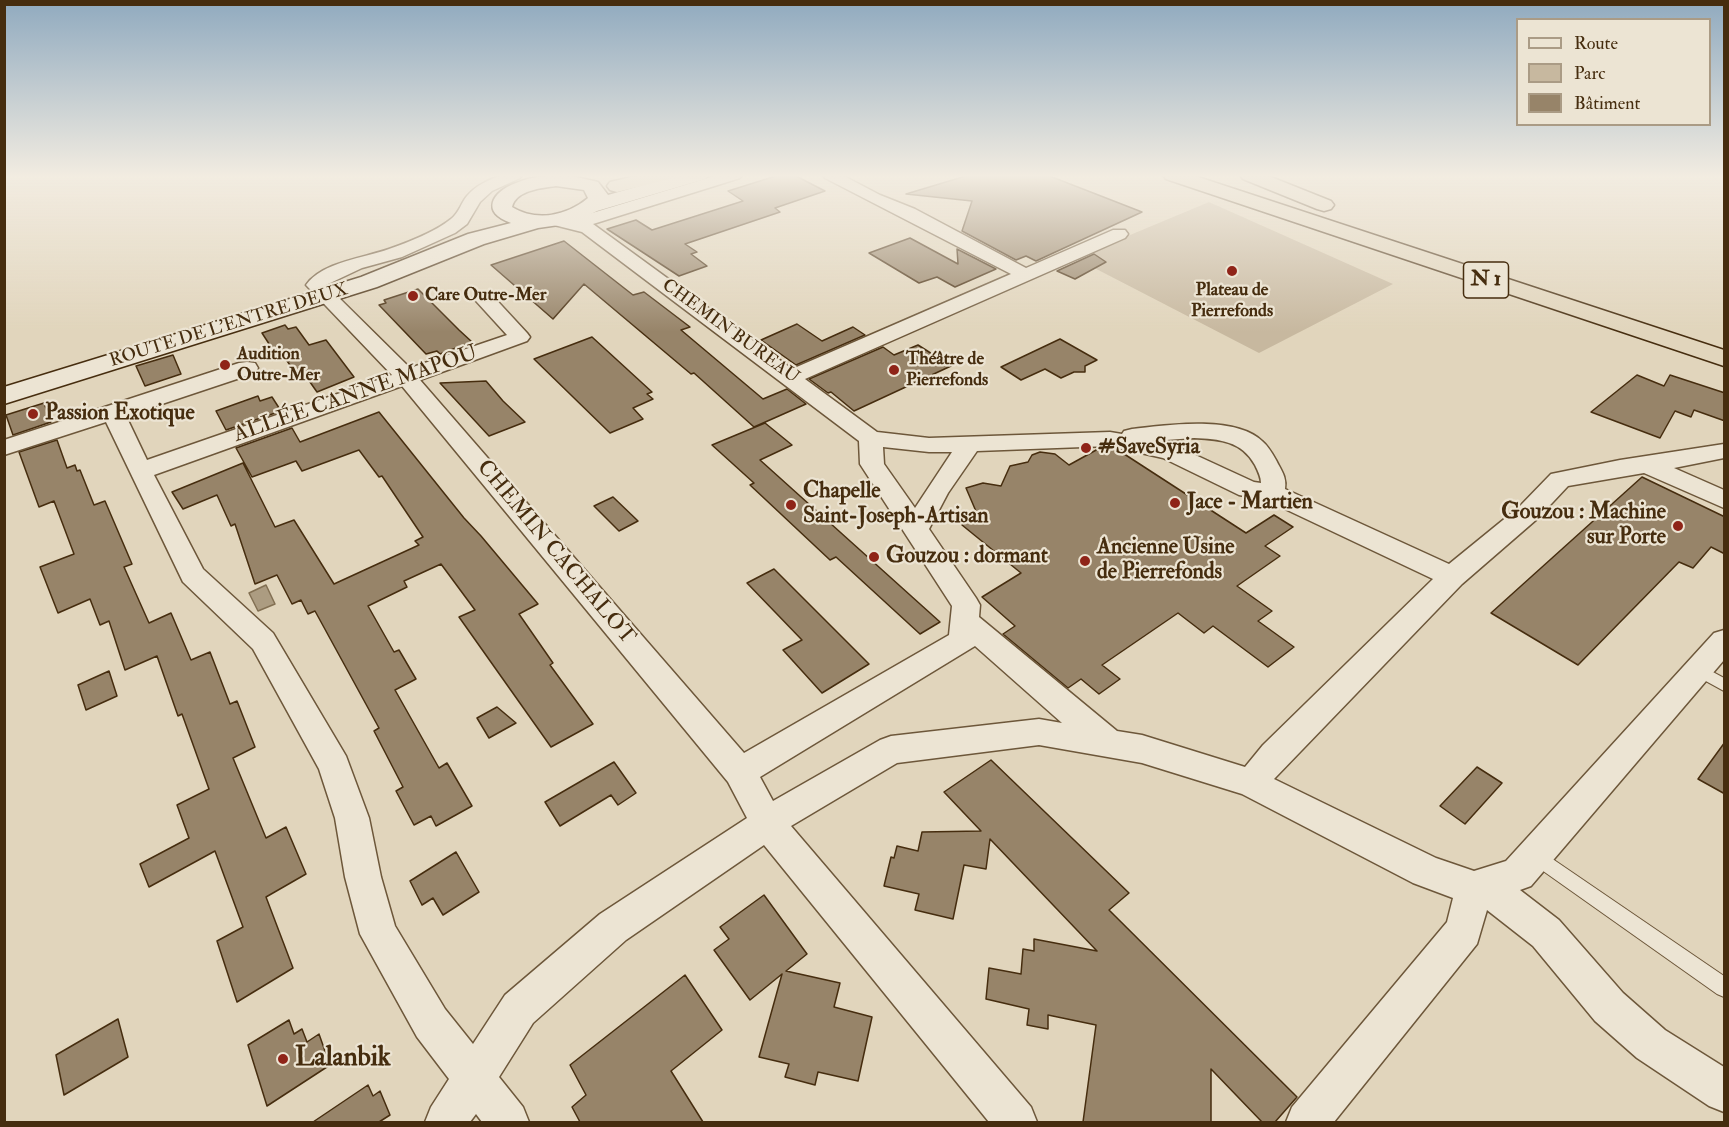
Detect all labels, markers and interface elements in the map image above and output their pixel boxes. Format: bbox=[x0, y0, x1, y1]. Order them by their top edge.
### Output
legend bbox=[1516, 18, 1711, 126]
text: Route bbox=[1574, 32, 1618, 55]
text: Parc bbox=[1574, 62, 1605, 85]
text: Bâtiment bbox=[1574, 92, 1640, 115]
road number: N 1 bbox=[1464, 262, 1508, 298]
marker: Plateau de Pierrefonds bbox=[1225, 264, 1239, 278]
street label: CHEMIN BUREAU bbox=[657, 275, 803, 389]
street label: ROUTE DE L'ENTRE DEUX bbox=[107, 279, 351, 373]
place label: Plateau de Pierrefonds bbox=[1191, 280, 1273, 322]
place label: Care Outre-Mer bbox=[425, 285, 546, 307]
marker: Care Outre-Mer bbox=[406, 289, 420, 303]
street label: ALLÉE CANNE MAPOU bbox=[230, 341, 482, 449]
place label: Audition Outre-Mer bbox=[237, 344, 320, 386]
place label: Théâtre de Pierrefonds bbox=[906, 349, 988, 392]
marker: Audition Outre-Mer bbox=[218, 358, 232, 372]
marker: Théâtre de Pierrefonds bbox=[887, 363, 901, 377]
place label: Passion Exotique bbox=[45, 401, 195, 427]
marker: Passion Exotique bbox=[26, 407, 40, 421]
place label: #SaveSyria bbox=[1098, 435, 1200, 461]
marker: #SaveSyria bbox=[1079, 441, 1093, 455]
street label: CHEMIN CACHALOT bbox=[470, 455, 640, 651]
place label: Chapelle Saint-Joseph-Artisan bbox=[803, 479, 989, 530]
place label: Jace - Martien bbox=[1187, 490, 1313, 516]
marker: Jace - Martien bbox=[1168, 496, 1182, 510]
marker: Chapelle Saint-Joseph-Artisan bbox=[784, 498, 798, 512]
place label: Gouzou : Machine sur Porte bbox=[1501, 500, 1666, 552]
marker: Gouzou : Machine sur Porte bbox=[1671, 519, 1685, 533]
place label: Ancienne Usine de Pierrefonds bbox=[1097, 535, 1234, 586]
place label: Gouzou : dormant bbox=[886, 544, 1048, 570]
marker: Gouzou : dormant bbox=[867, 550, 881, 564]
marker: Ancienne Usine de Pierrefonds bbox=[1078, 554, 1092, 568]
place label: Lalanbik bbox=[295, 1043, 391, 1075]
marker: Lalanbik bbox=[276, 1052, 290, 1066]

